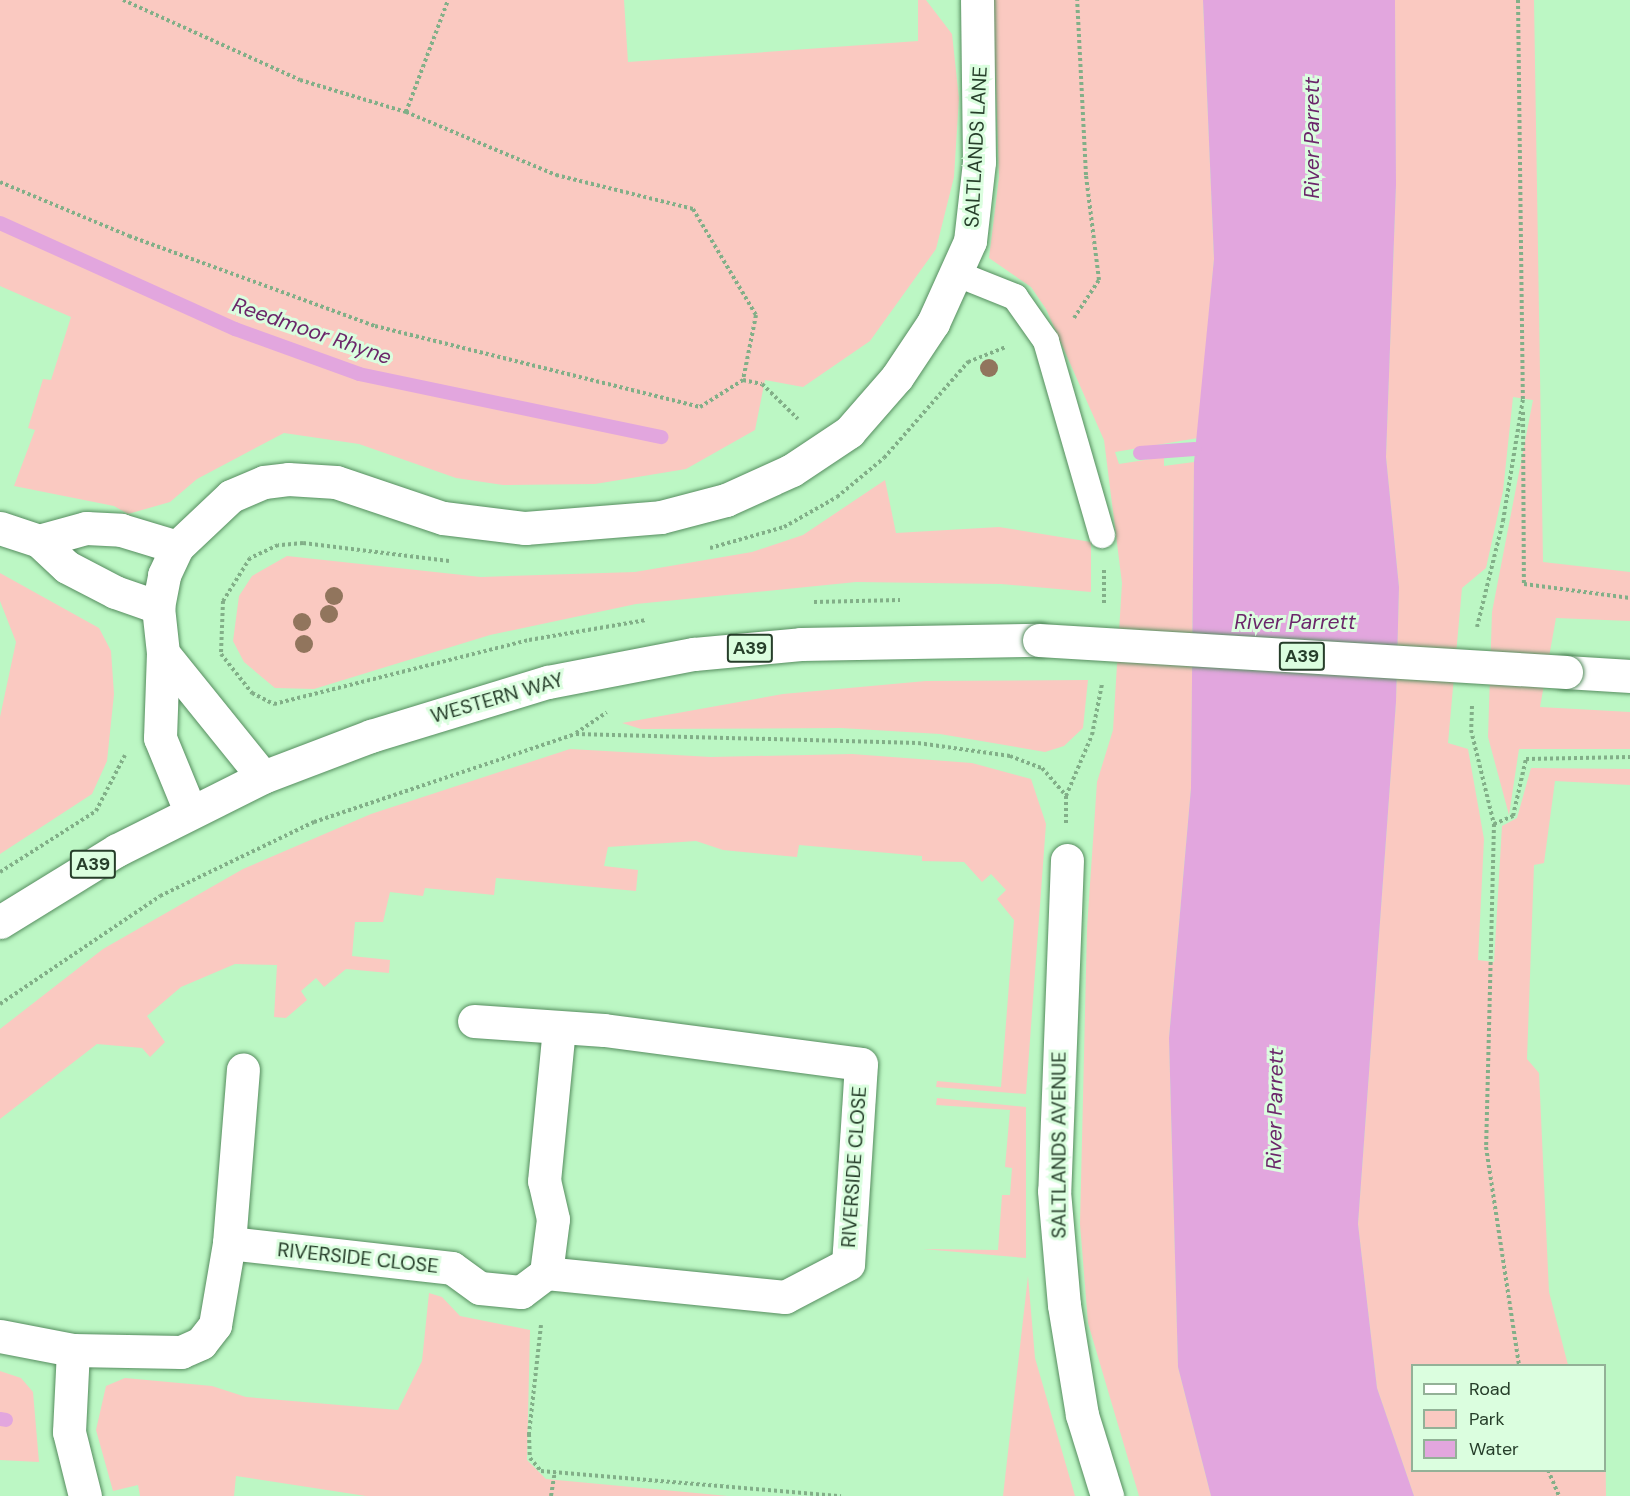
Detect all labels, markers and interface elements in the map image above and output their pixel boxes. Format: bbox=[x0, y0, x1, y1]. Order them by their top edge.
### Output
street label: SALTLANDS LANE bbox=[960, 66, 992, 228]
water label: River Parrett bbox=[1299, 77, 1325, 199]
water label: Reedmoor Rhyne bbox=[229, 292, 395, 370]
water label: River Parrett bbox=[1234, 609, 1356, 635]
road number: A39 bbox=[726, 633, 774, 663]
road number: A39 bbox=[1278, 641, 1326, 671]
street label: WESTERN WAY bbox=[428, 668, 566, 728]
road number: A39 bbox=[69, 849, 117, 879]
water label: River Parrett bbox=[1261, 1048, 1289, 1170]
street label: SALTLANDS AVENUE bbox=[1047, 1052, 1071, 1238]
street label: RIVERSIDE CLOSE bbox=[836, 1085, 872, 1249]
street label: RIVERSIDE CLOSE bbox=[276, 1238, 440, 1278]
legend bbox=[1411, 1364, 1606, 1472]
text: Road bbox=[1469, 1377, 1511, 1401]
text: Park bbox=[1469, 1407, 1505, 1431]
text: Water bbox=[1469, 1437, 1519, 1461]

